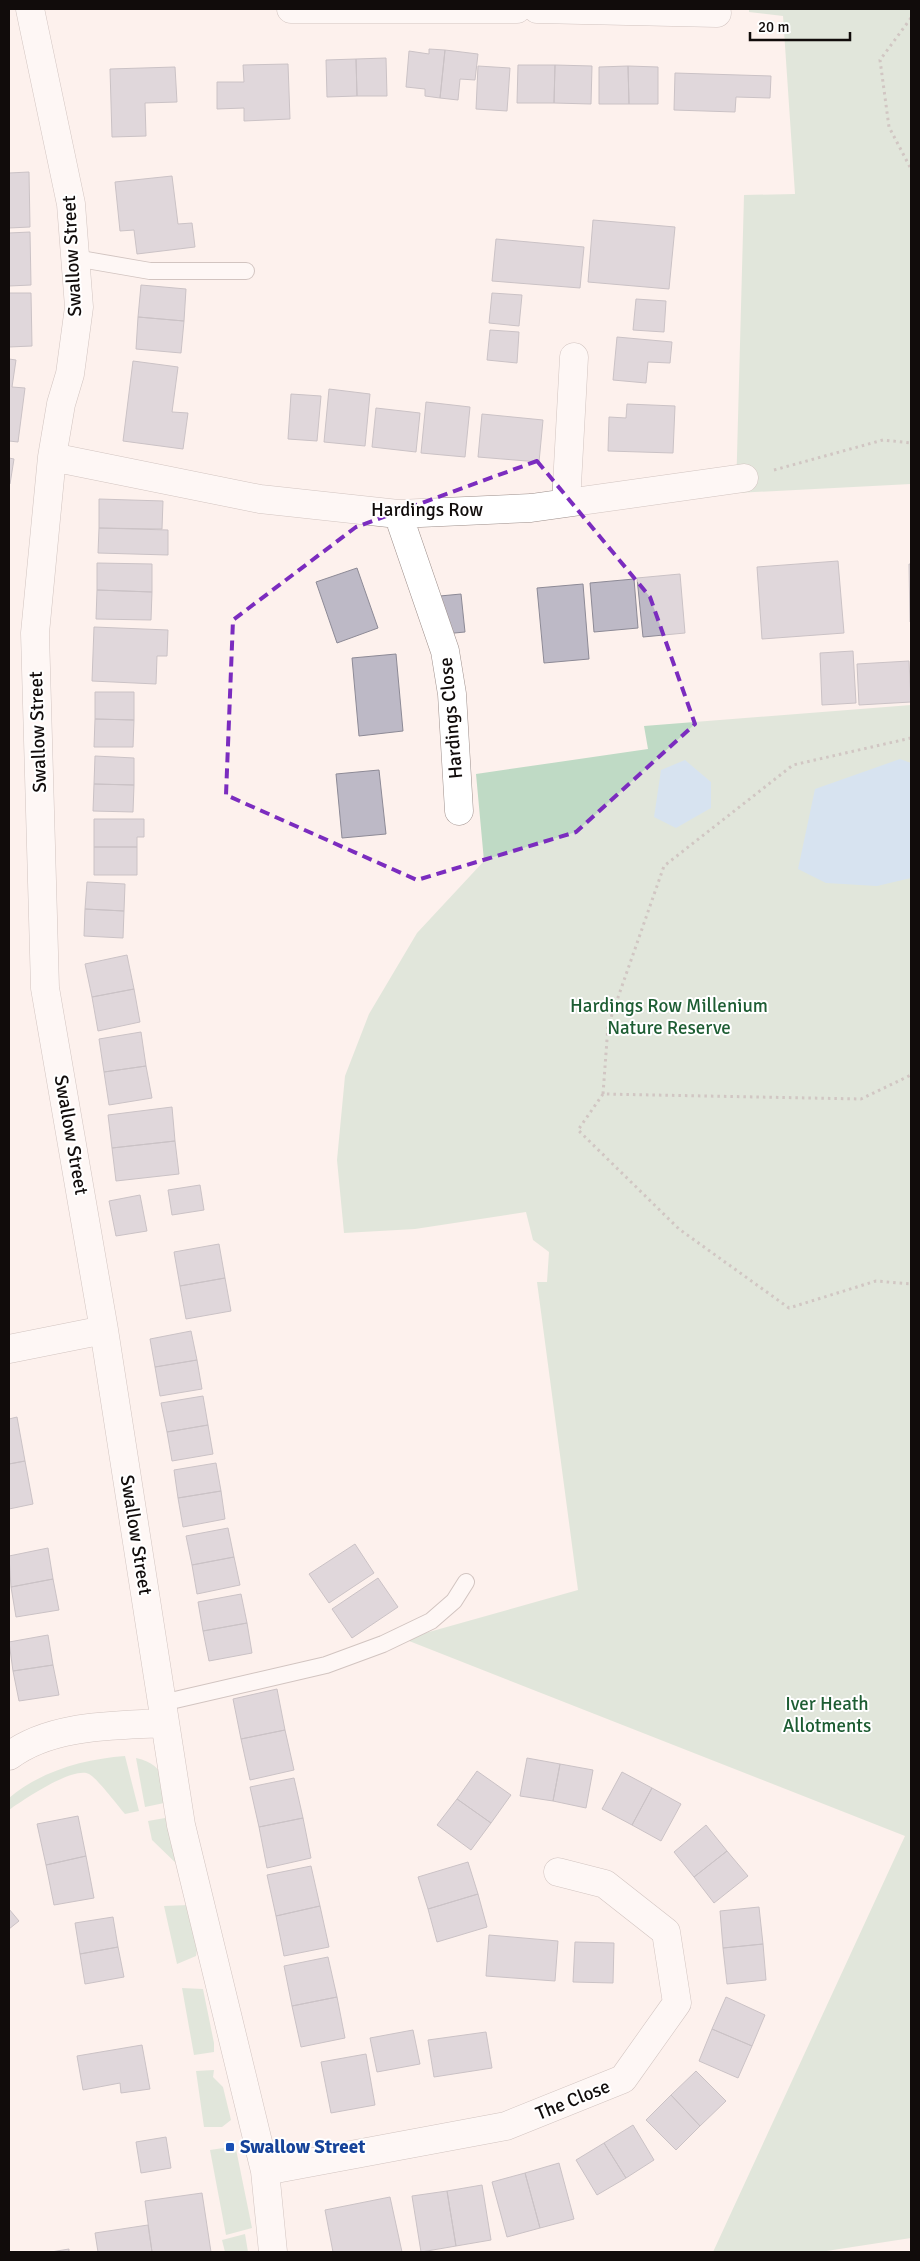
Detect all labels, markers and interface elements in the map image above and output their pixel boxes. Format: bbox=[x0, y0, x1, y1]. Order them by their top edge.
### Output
scale bar bbox=[750, 10, 850, 42]
text: 20 m bbox=[758, 18, 789, 36]
street label: Swallow Street bbox=[57, 194, 87, 317]
street label: Hardings Row bbox=[371, 498, 483, 522]
street label: Hardings Close bbox=[434, 656, 468, 780]
street label: Swallow Street bbox=[24, 671, 52, 793]
park label: Hardings Row Millenium Nature Reserve bbox=[570, 994, 768, 1040]
street label: Swallow Street bbox=[49, 1073, 93, 1197]
street label: Swallow Street bbox=[115, 1473, 157, 1597]
park label: Iver Heath Allotments bbox=[783, 1692, 871, 1738]
street label: The Close bbox=[532, 2074, 614, 2126]
place label: Swallow Street bbox=[240, 2135, 365, 2159]
marker: Swallow Street bbox=[224, 2141, 236, 2153]

